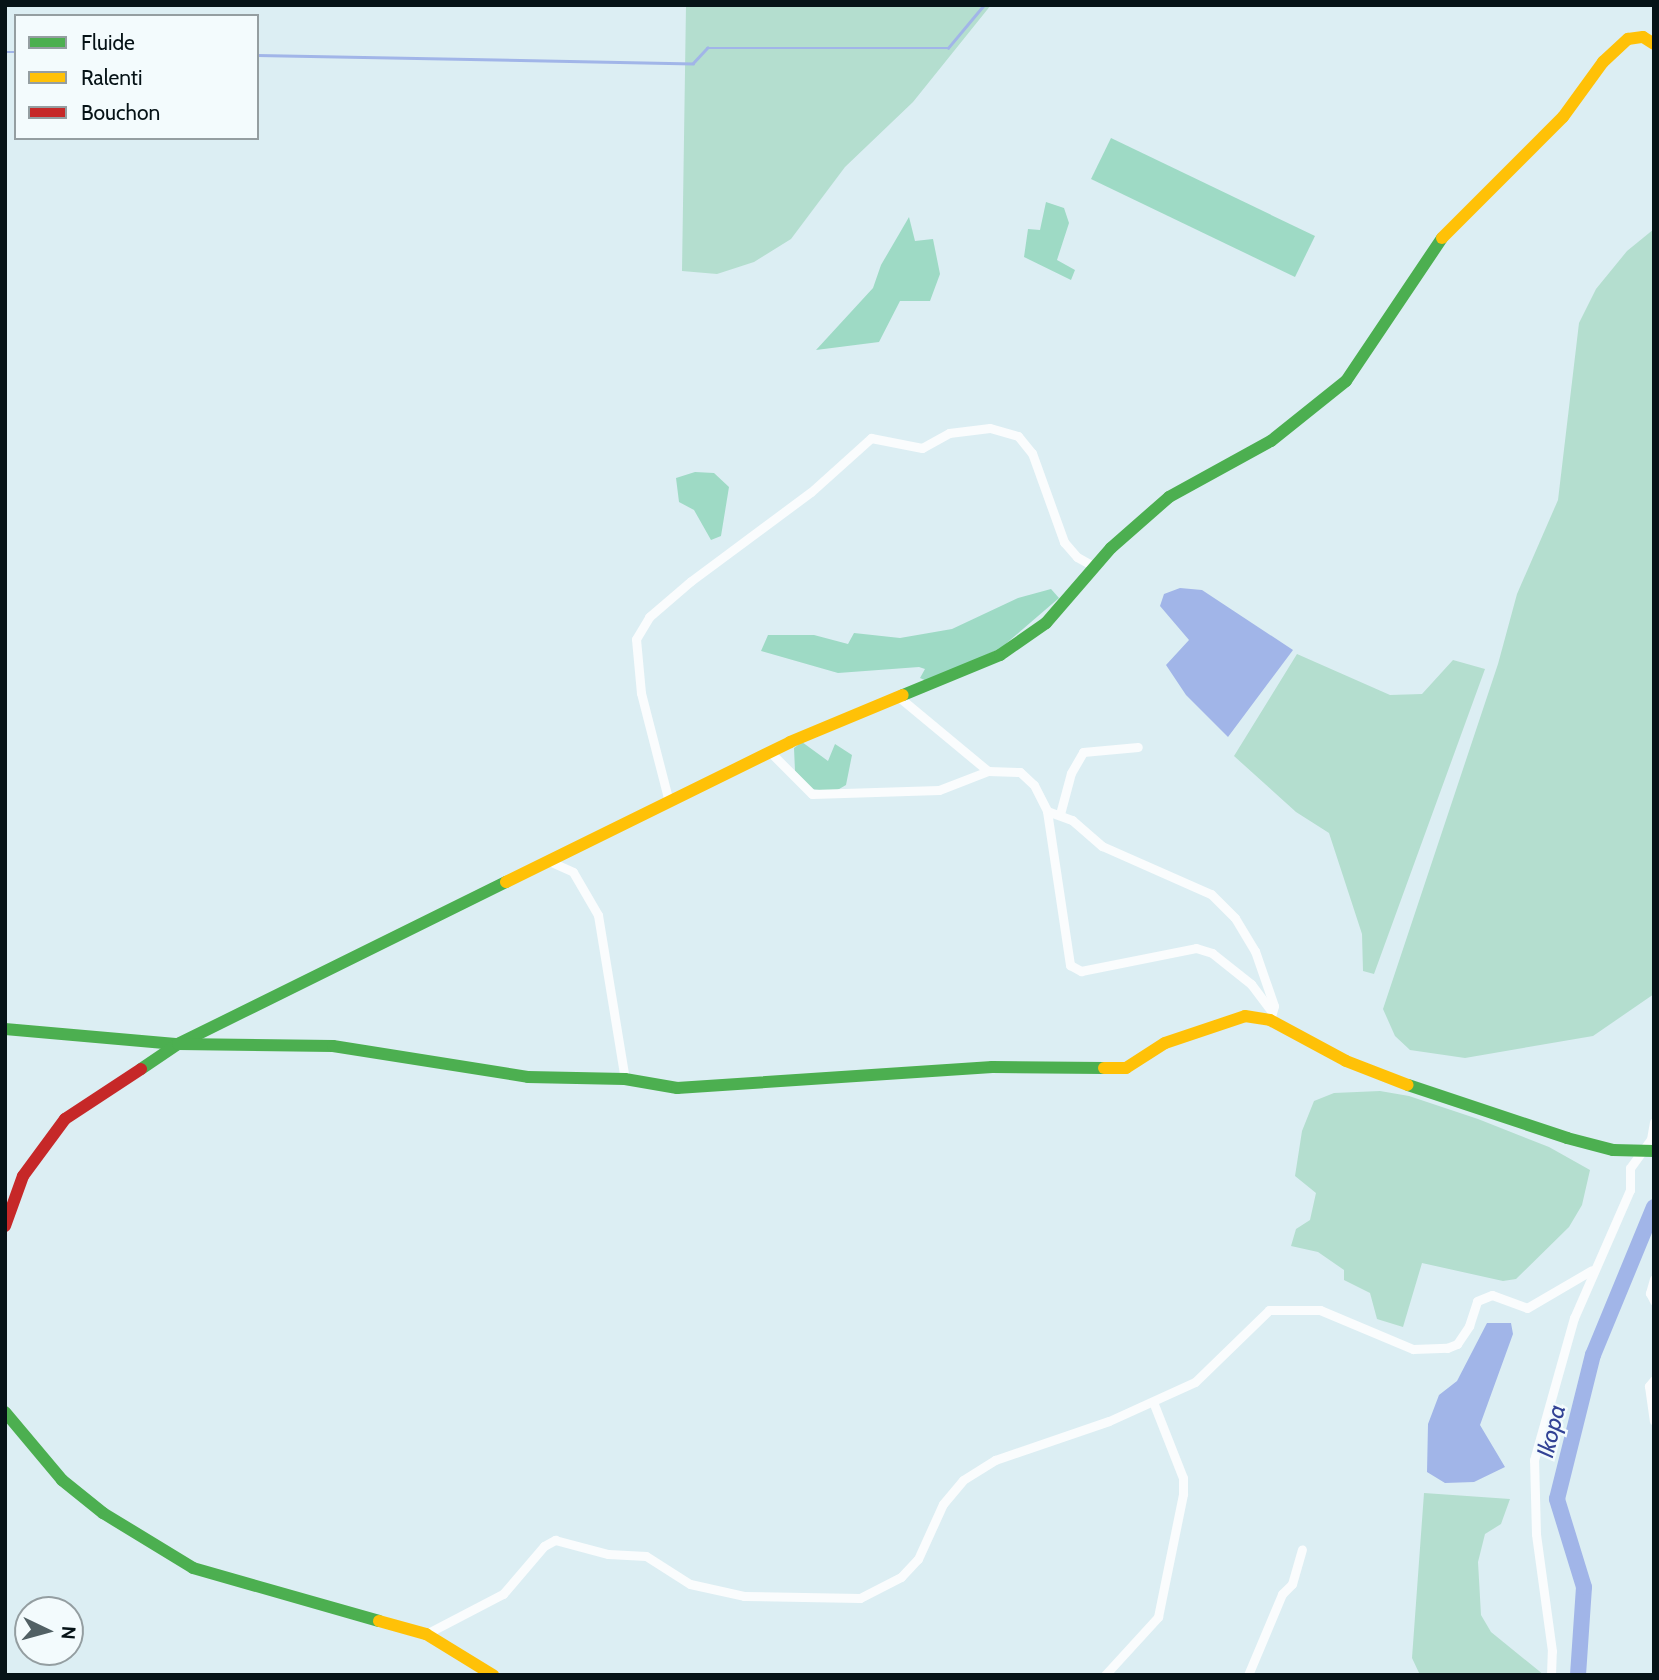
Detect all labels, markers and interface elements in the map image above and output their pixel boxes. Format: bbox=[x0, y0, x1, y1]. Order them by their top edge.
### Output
legend bbox=[14, 14, 259, 140]
text: Fluide bbox=[81, 30, 135, 55]
text: Ralenti bbox=[81, 65, 142, 90]
text: Bouchon bbox=[81, 100, 160, 125]
water label: Ikopa bbox=[1531, 1402, 1571, 1460]
north arrow bbox=[14, 1596, 84, 1666]
text: N bbox=[56, 1625, 80, 1640]

